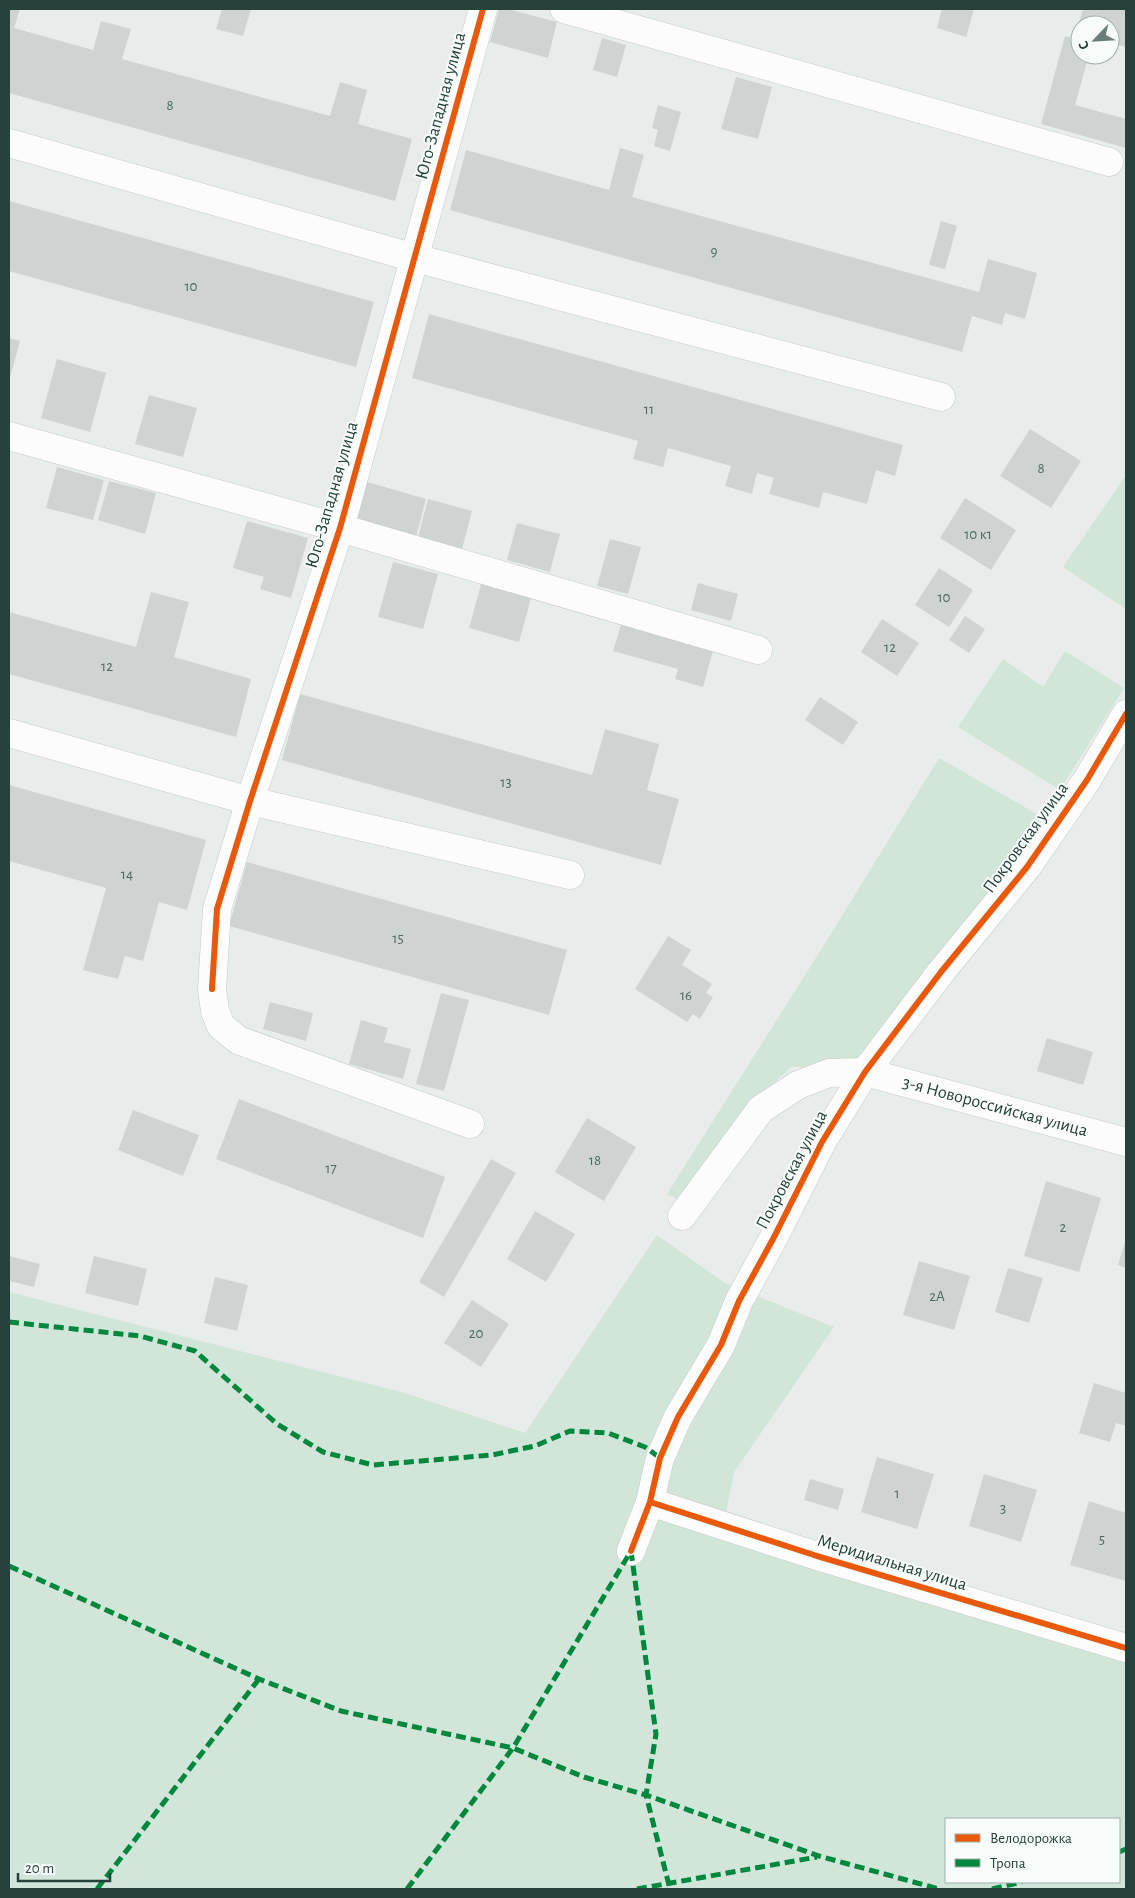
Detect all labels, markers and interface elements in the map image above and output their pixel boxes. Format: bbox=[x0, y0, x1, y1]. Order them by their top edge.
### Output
north arrow bbox=[1070, 15, 1120, 65]
street label: Юго-Западная улица bbox=[413, 30, 469, 182]
text: С bbox=[1076, 38, 1092, 52]
house number: 8 bbox=[166, 98, 174, 113]
house number: 9 bbox=[710, 244, 718, 259]
house number: 10 bbox=[184, 279, 198, 294]
house number: 11 bbox=[644, 402, 654, 417]
street label: Юго-Западная улица bbox=[302, 420, 362, 570]
house number: 8 bbox=[1037, 461, 1045, 476]
house number: 10 к1 bbox=[964, 527, 992, 542]
house number: 10 bbox=[937, 590, 951, 605]
house number: 12 bbox=[884, 640, 896, 655]
house number: 12 bbox=[101, 659, 113, 674]
house number: 13 bbox=[500, 775, 512, 790]
street label: Покровская улица bbox=[980, 779, 1072, 897]
house number: 14 bbox=[121, 867, 133, 882]
house number: 15 bbox=[392, 931, 404, 946]
house number: 16 bbox=[680, 988, 692, 1003]
street label: 3-я Новороссийская улица bbox=[901, 1073, 1090, 1140]
street label: Покровская улица bbox=[753, 1108, 831, 1232]
house number: 18 bbox=[589, 1153, 601, 1168]
house number: 17 bbox=[325, 1161, 337, 1176]
house number: 2 bbox=[1060, 1220, 1067, 1235]
house number: 2А bbox=[929, 1289, 945, 1304]
house number: 20 bbox=[469, 1326, 483, 1341]
house number: 1 bbox=[894, 1486, 900, 1501]
house number: 3 bbox=[1000, 1501, 1006, 1516]
street label: Меридиальная улица bbox=[815, 1532, 969, 1594]
house number: 5 bbox=[1099, 1532, 1105, 1547]
legend bbox=[945, 1818, 1120, 1883]
text: Велодорожка bbox=[990, 1831, 1072, 1846]
scale bar bbox=[18, 1850, 110, 1882]
text: Тропа bbox=[990, 1856, 1026, 1871]
text: 20 m bbox=[25, 1861, 54, 1876]

